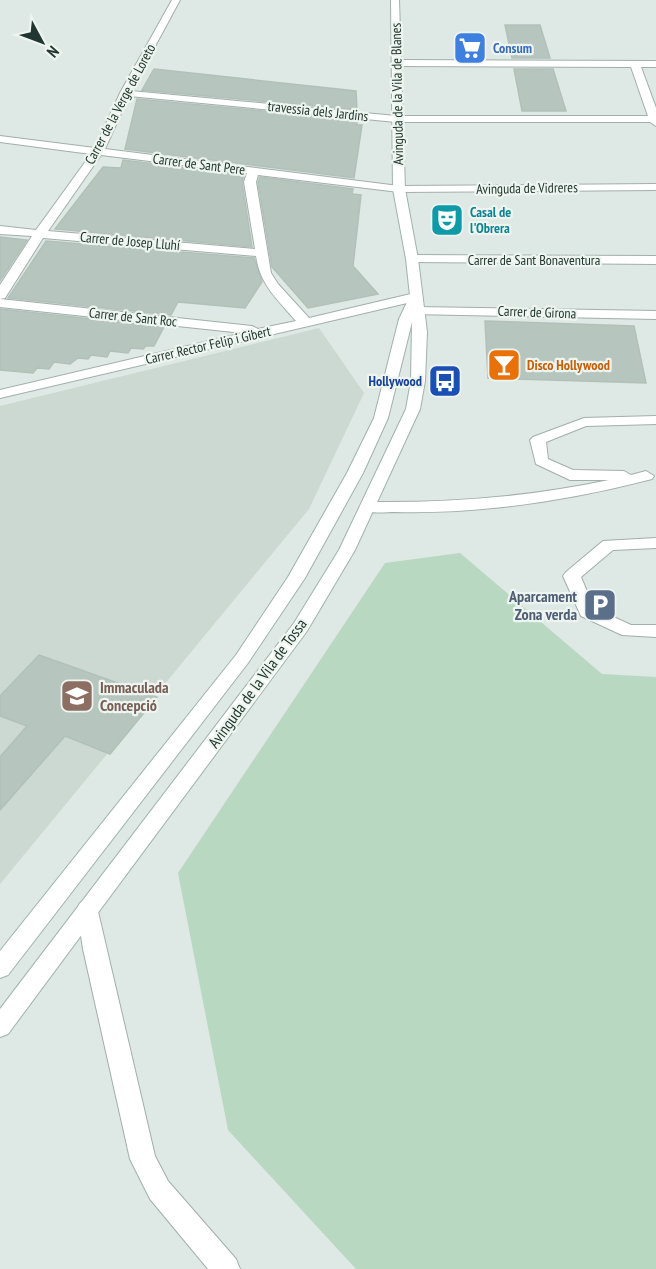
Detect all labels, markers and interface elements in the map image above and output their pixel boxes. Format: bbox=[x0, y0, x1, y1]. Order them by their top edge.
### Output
north arrow bbox=[12, 12, 72, 72]
street label: Avinguda de la Vila de Blanes bbox=[387, 23, 407, 165]
supermarket icon: Consum bbox=[452, 30, 488, 66]
place label: Consum bbox=[493, 39, 532, 57]
street label: Carrer de la Verge de Loreto bbox=[81, 41, 159, 167]
text: N bbox=[43, 42, 64, 62]
street label: travessia dels Jardins bbox=[267, 97, 370, 125]
street label: Carrer de Sant Pere bbox=[152, 149, 246, 179]
street label: Avinguda de Vidreres bbox=[476, 178, 578, 198]
theatre icon: Casal de l'Obrera bbox=[429, 202, 465, 238]
place label: Casal de l'Obrera bbox=[470, 203, 511, 237]
street label: Carrer de Josep Lluhí bbox=[79, 228, 181, 254]
street label: Carrer de Sant Bonaventura bbox=[468, 251, 600, 269]
street label: Carrer de Girona bbox=[497, 302, 577, 322]
street label: Carrer de Sant Roc bbox=[88, 303, 178, 331]
street label: Carrer Rector Felip i Gibert bbox=[143, 322, 273, 368]
bar icon: Disco Hollywood bbox=[486, 347, 522, 383]
place label: Disco Hollywood bbox=[527, 356, 610, 374]
bus stop icon: Hollywood bbox=[427, 363, 463, 399]
place label: Hollywood bbox=[368, 372, 422, 390]
place label: Aparcament Zona verda bbox=[508, 586, 577, 624]
parking icon: Aparcament Zona verda bbox=[582, 587, 618, 623]
street label: Avinguda de la Vila de Tossa bbox=[203, 614, 311, 752]
place label: Immaculada Concepció bbox=[100, 677, 169, 715]
school or university icon: Immaculada Concepció bbox=[59, 678, 95, 714]

